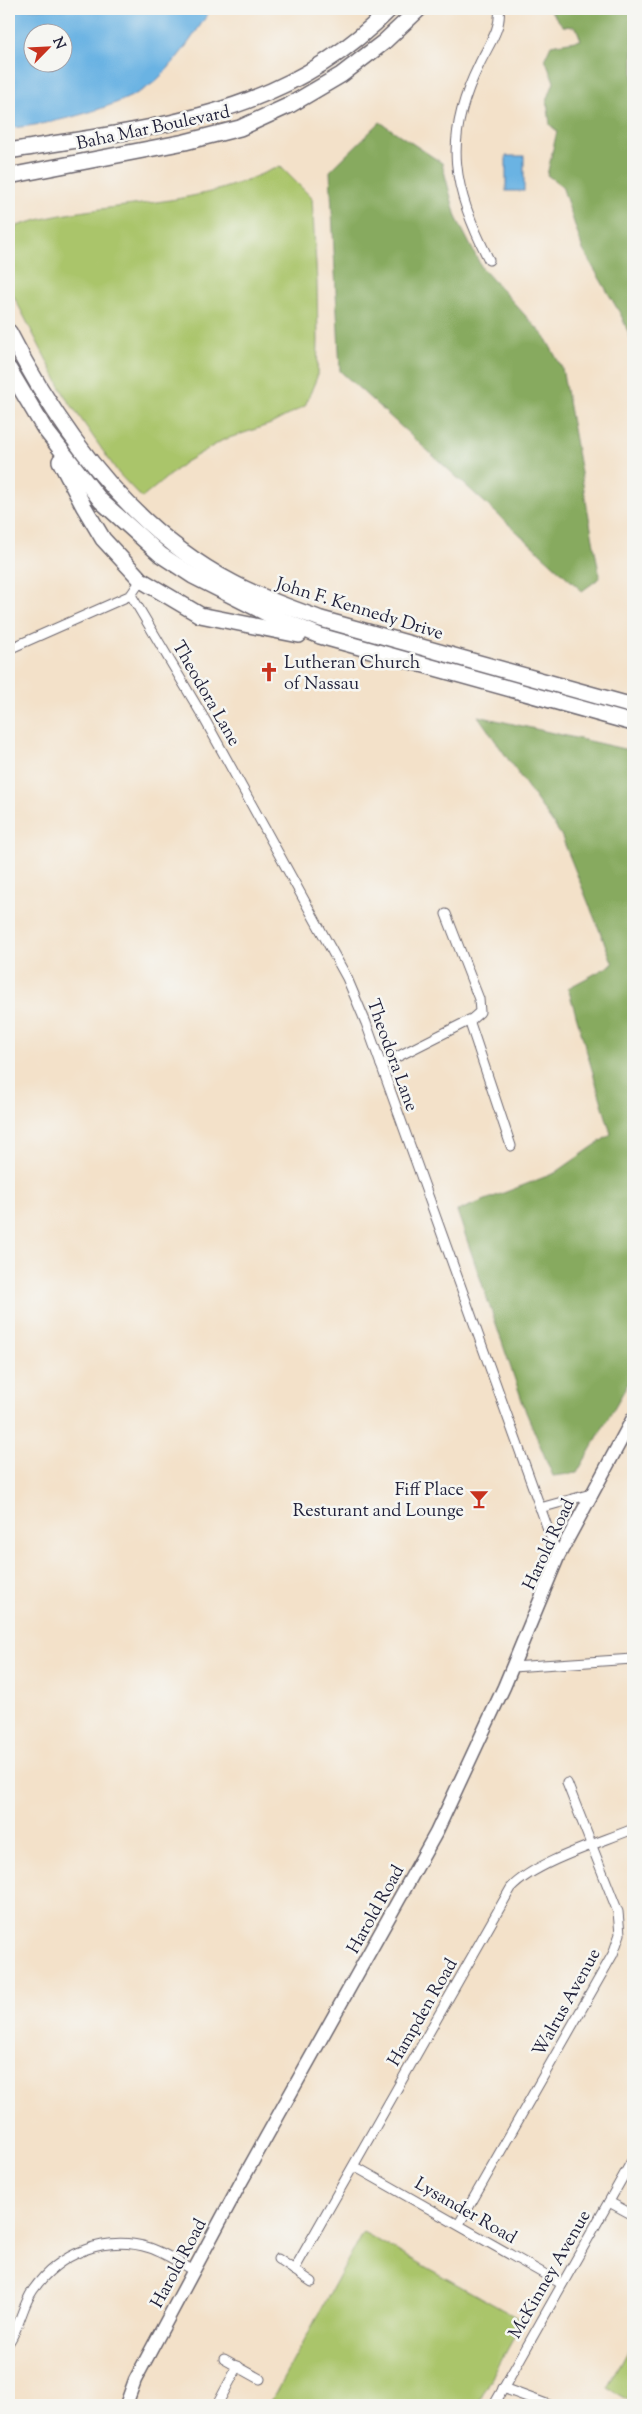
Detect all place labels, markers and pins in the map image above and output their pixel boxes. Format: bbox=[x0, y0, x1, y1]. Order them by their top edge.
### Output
place label: Lutheran Church of Nassau bbox=[284, 651, 421, 698]
church icon: Lutheran Church of Nassau bbox=[258, 661, 280, 683]
place label: Fiff Place Resturant and Lounge bbox=[293, 1478, 464, 1525]
bar icon: Fiff Place Resturant and Lounge bbox=[468, 1488, 490, 1510]

